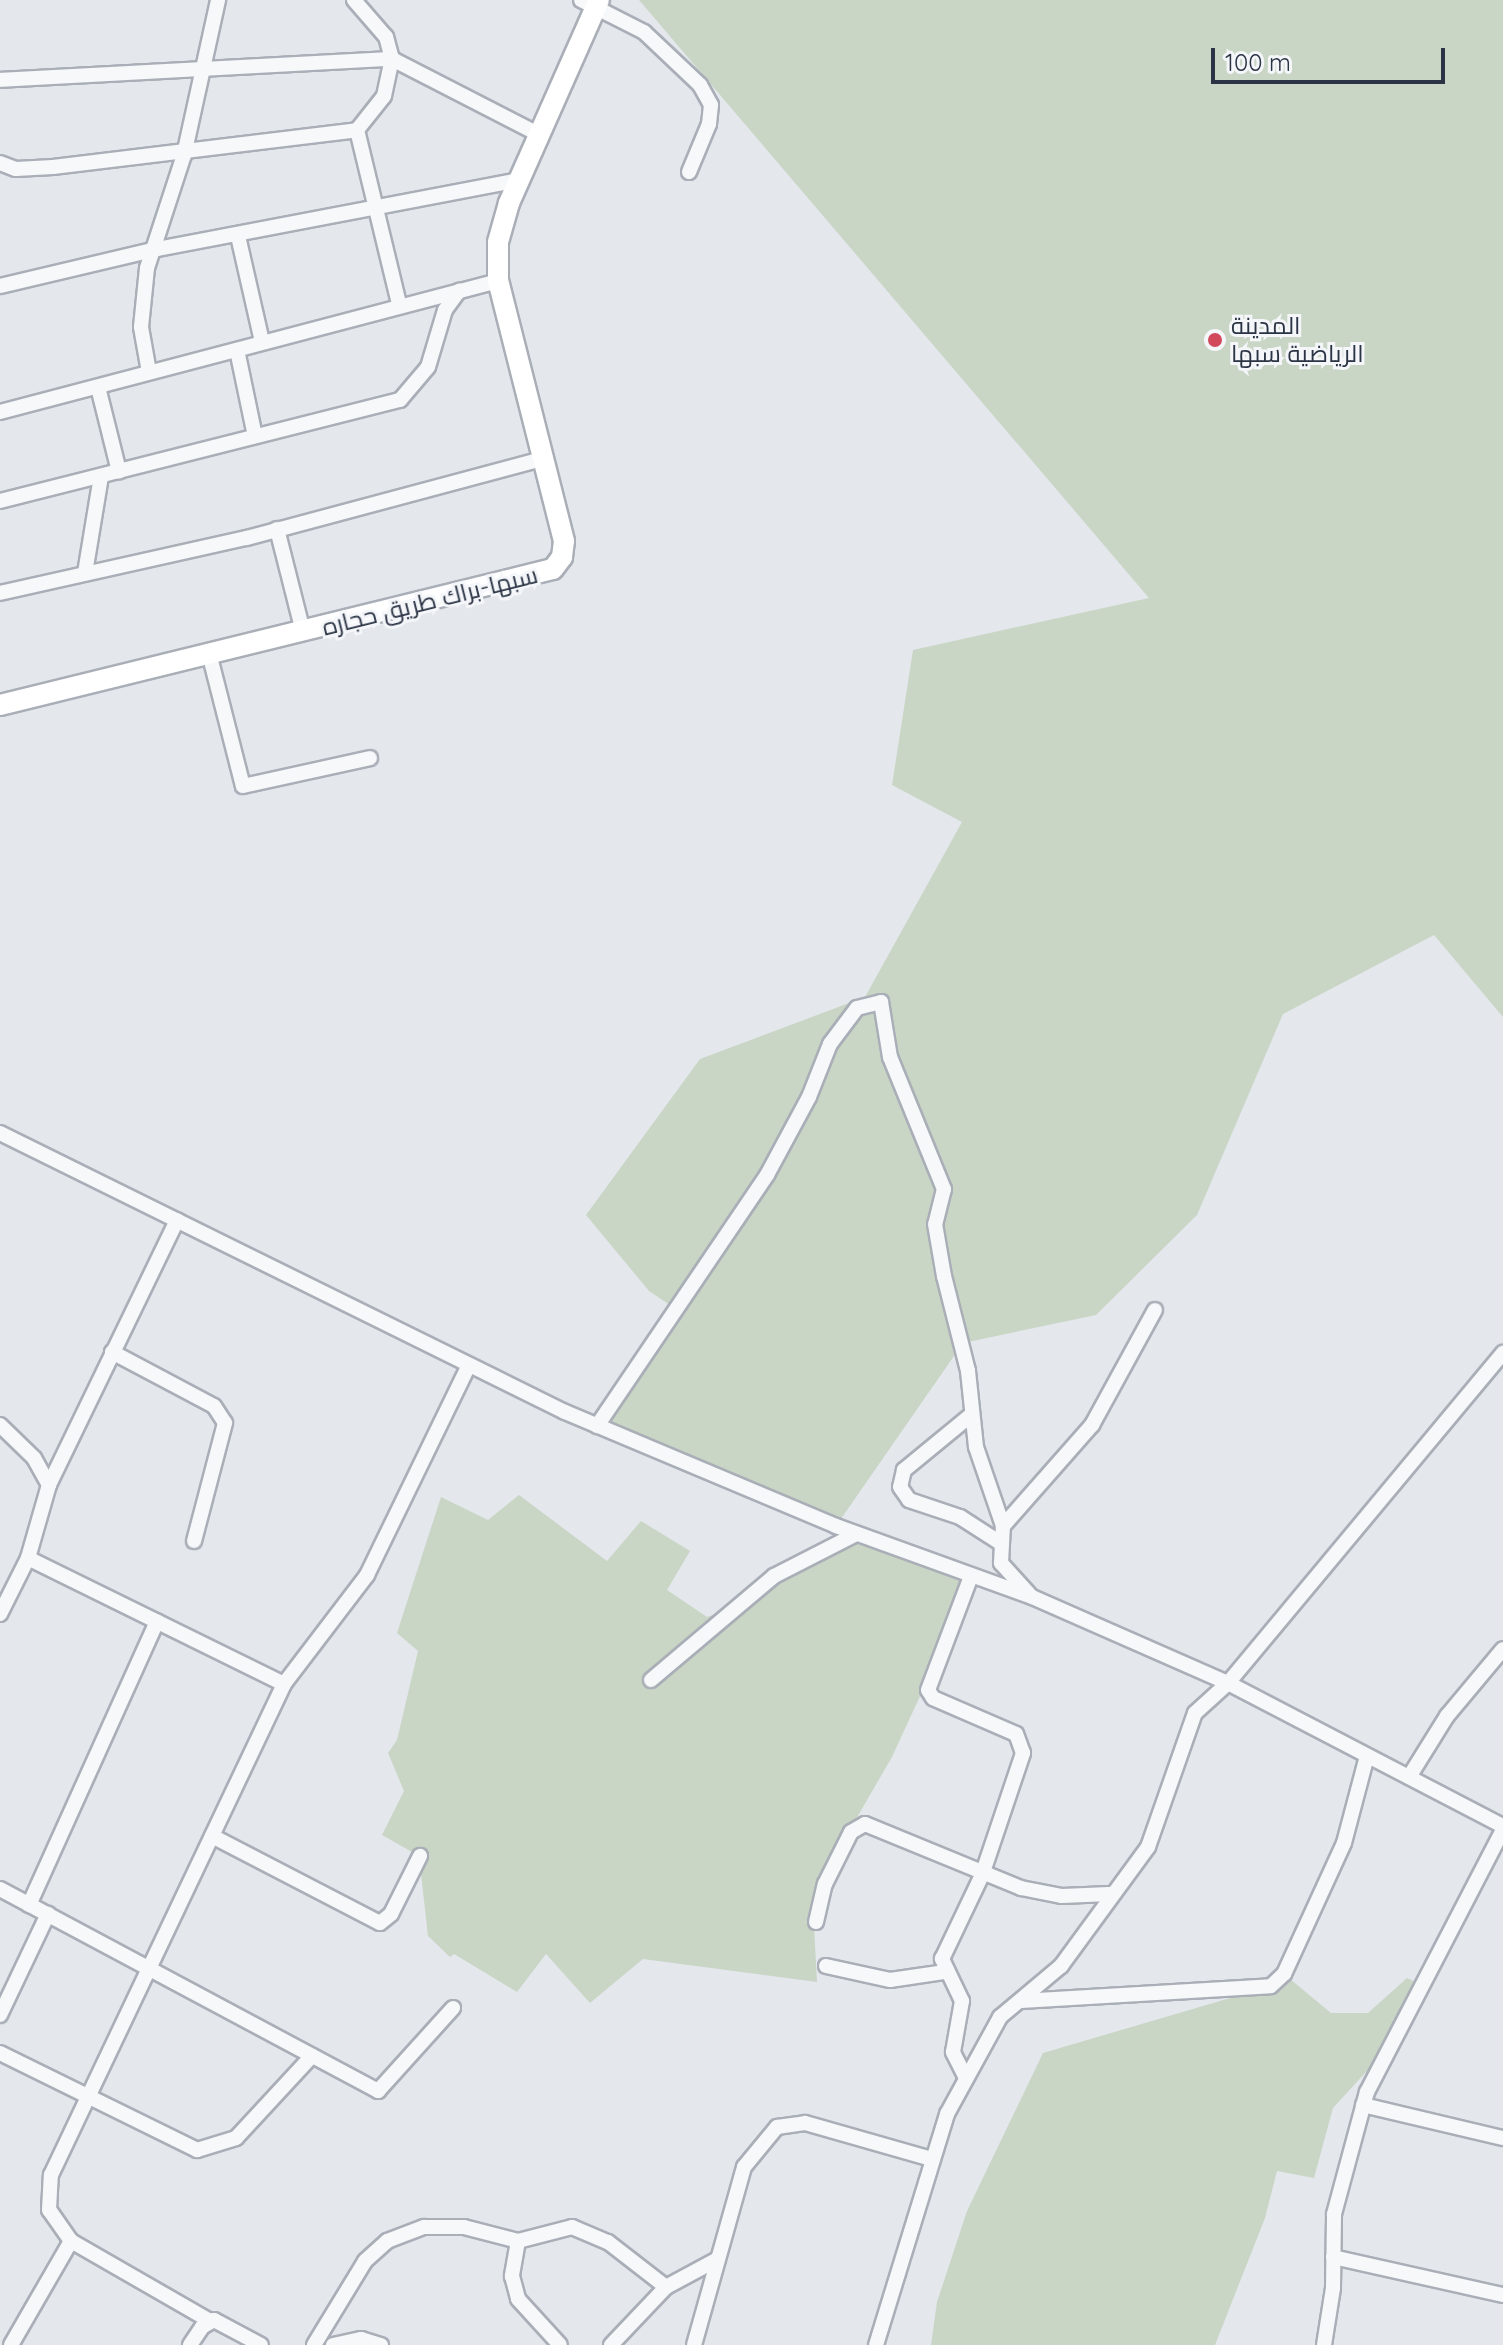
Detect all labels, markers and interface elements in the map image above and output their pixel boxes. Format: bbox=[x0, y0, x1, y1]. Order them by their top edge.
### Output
scale bar bbox=[1215, 32, 1449, 82]
text: 100 m bbox=[1225, 47, 1291, 77]
place label: المدينة الرياضية سبها bbox=[1231, 312, 1364, 368]
marker: المدينة الرياضية سبها bbox=[1206, 331, 1224, 349]
street label: سبها-براك طريق حجاره bbox=[319, 560, 541, 642]

